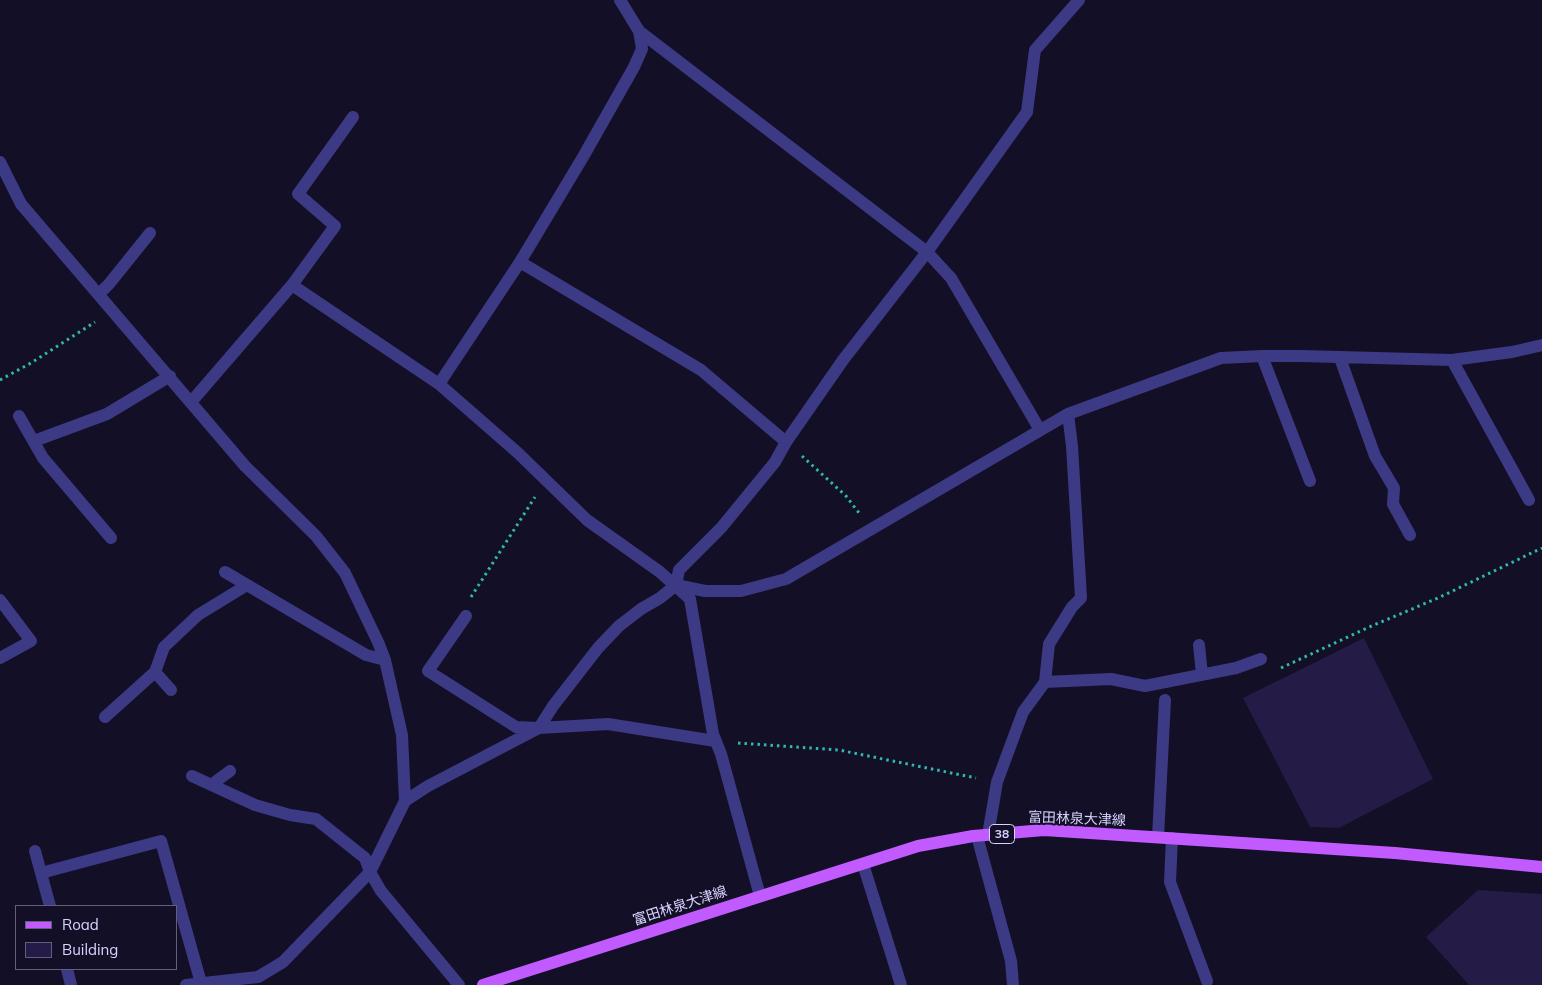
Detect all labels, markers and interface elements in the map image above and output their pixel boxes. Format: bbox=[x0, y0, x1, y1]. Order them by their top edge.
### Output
street label: 富田林泉大津線 bbox=[1028, 809, 1126, 829]
road number: 38 bbox=[990, 824, 1014, 844]
street label: 富田林泉大津線 bbox=[631, 883, 729, 929]
legend bbox=[15, 905, 178, 970]
text: Road bbox=[62, 915, 99, 934]
text: Building bbox=[62, 940, 118, 959]

